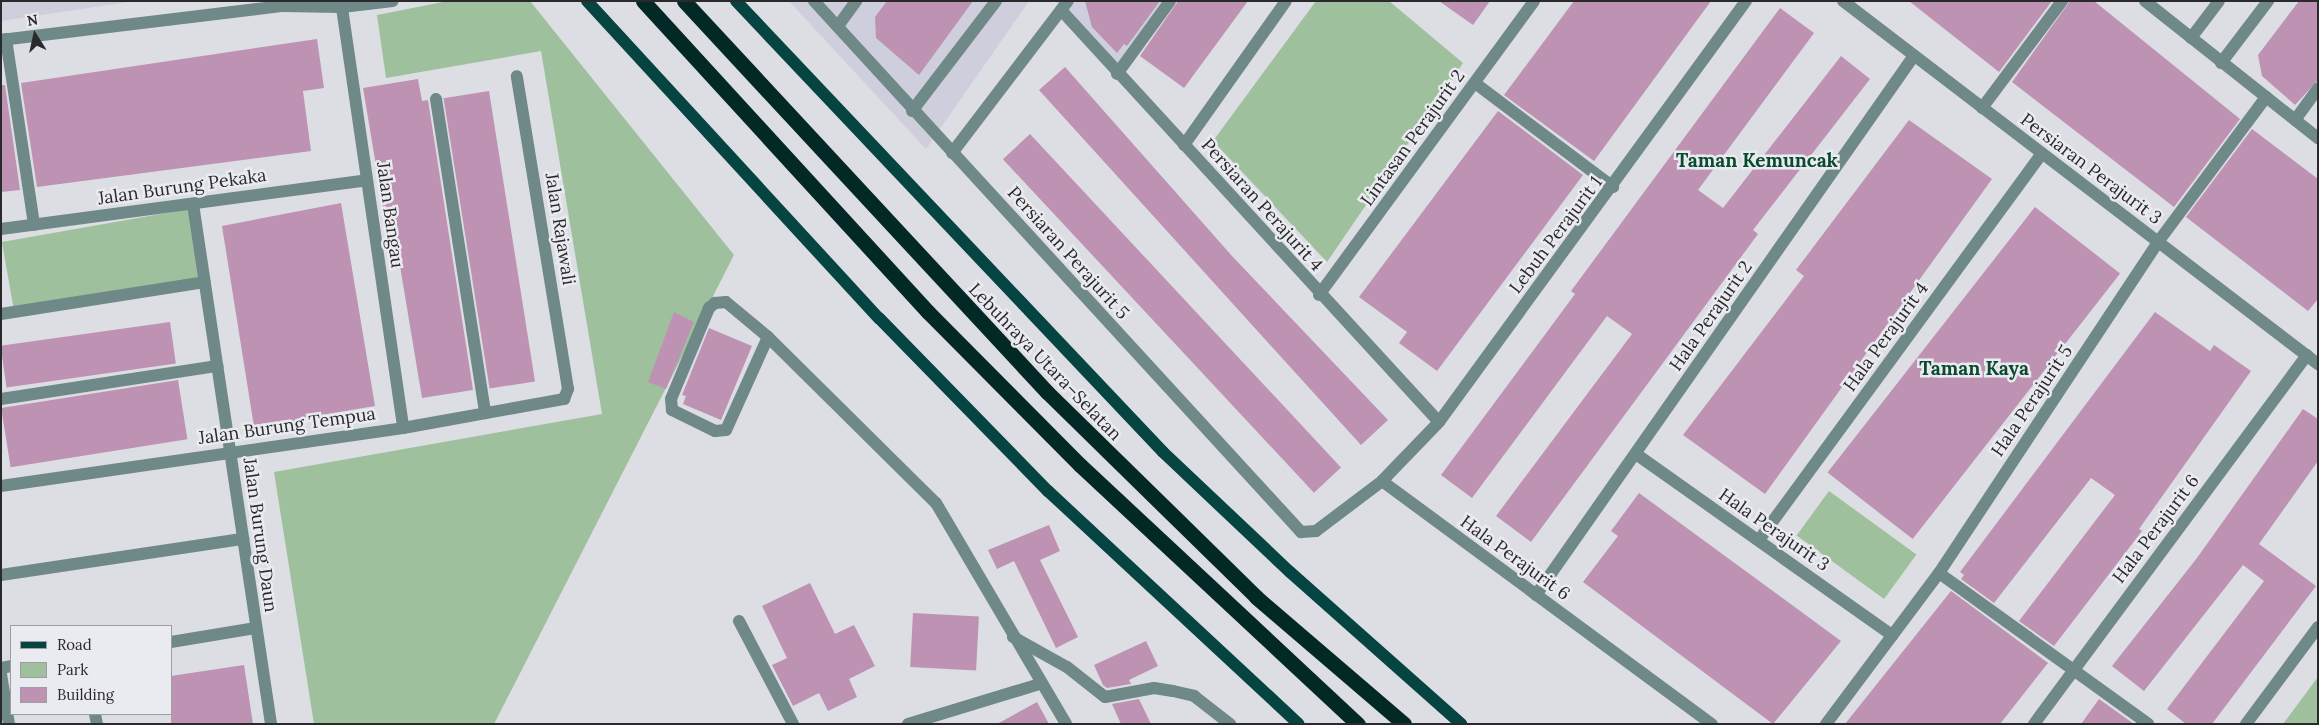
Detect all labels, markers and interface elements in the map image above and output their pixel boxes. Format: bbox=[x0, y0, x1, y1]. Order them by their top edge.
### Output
north arrow bbox=[10, 10, 60, 60]
text: N bbox=[25, 10, 39, 30]
street label: Lintasan Perajurit 2 bbox=[1356, 66, 1470, 210]
street label: Persiaran Perajurit 3 bbox=[2016, 109, 2166, 229]
street label: Persiaran Perajurit 4 bbox=[1197, 134, 1327, 276]
district label: Taman Kemuncak bbox=[1676, 150, 1838, 172]
street label: Jalan Bangau bbox=[372, 161, 408, 269]
street label: Jalan Burung Pekaka bbox=[96, 164, 268, 210]
street label: Jalan Rajawali bbox=[540, 171, 580, 287]
street label: Lebuh Perajurit 1 bbox=[1505, 172, 1607, 298]
street label: Persiaran Perajurit 5 bbox=[1003, 182, 1133, 324]
street label: Hala Perajurit 2 bbox=[1665, 257, 1757, 375]
street label: Hala Perajurit 4 bbox=[1839, 278, 1933, 396]
street label: Lebuhraya Utara–Selatan bbox=[964, 279, 1126, 445]
street label: Hala Perajurit 5 bbox=[1987, 341, 2077, 461]
district label: Taman Kaya bbox=[1919, 358, 2029, 380]
street label: Jalan Burung Tempua bbox=[197, 403, 377, 449]
street label: Jalan Burung Daun bbox=[238, 456, 282, 614]
street label: Hala Perajurit 6 bbox=[2108, 470, 2204, 588]
street label: Hala Perajurit 3 bbox=[1715, 484, 1833, 576]
street label: Hala Perajurit 6 bbox=[1456, 511, 1574, 605]
legend bbox=[10, 625, 172, 715]
text: Road bbox=[57, 635, 92, 654]
text: Park bbox=[57, 660, 88, 679]
text: Building bbox=[57, 685, 114, 704]

